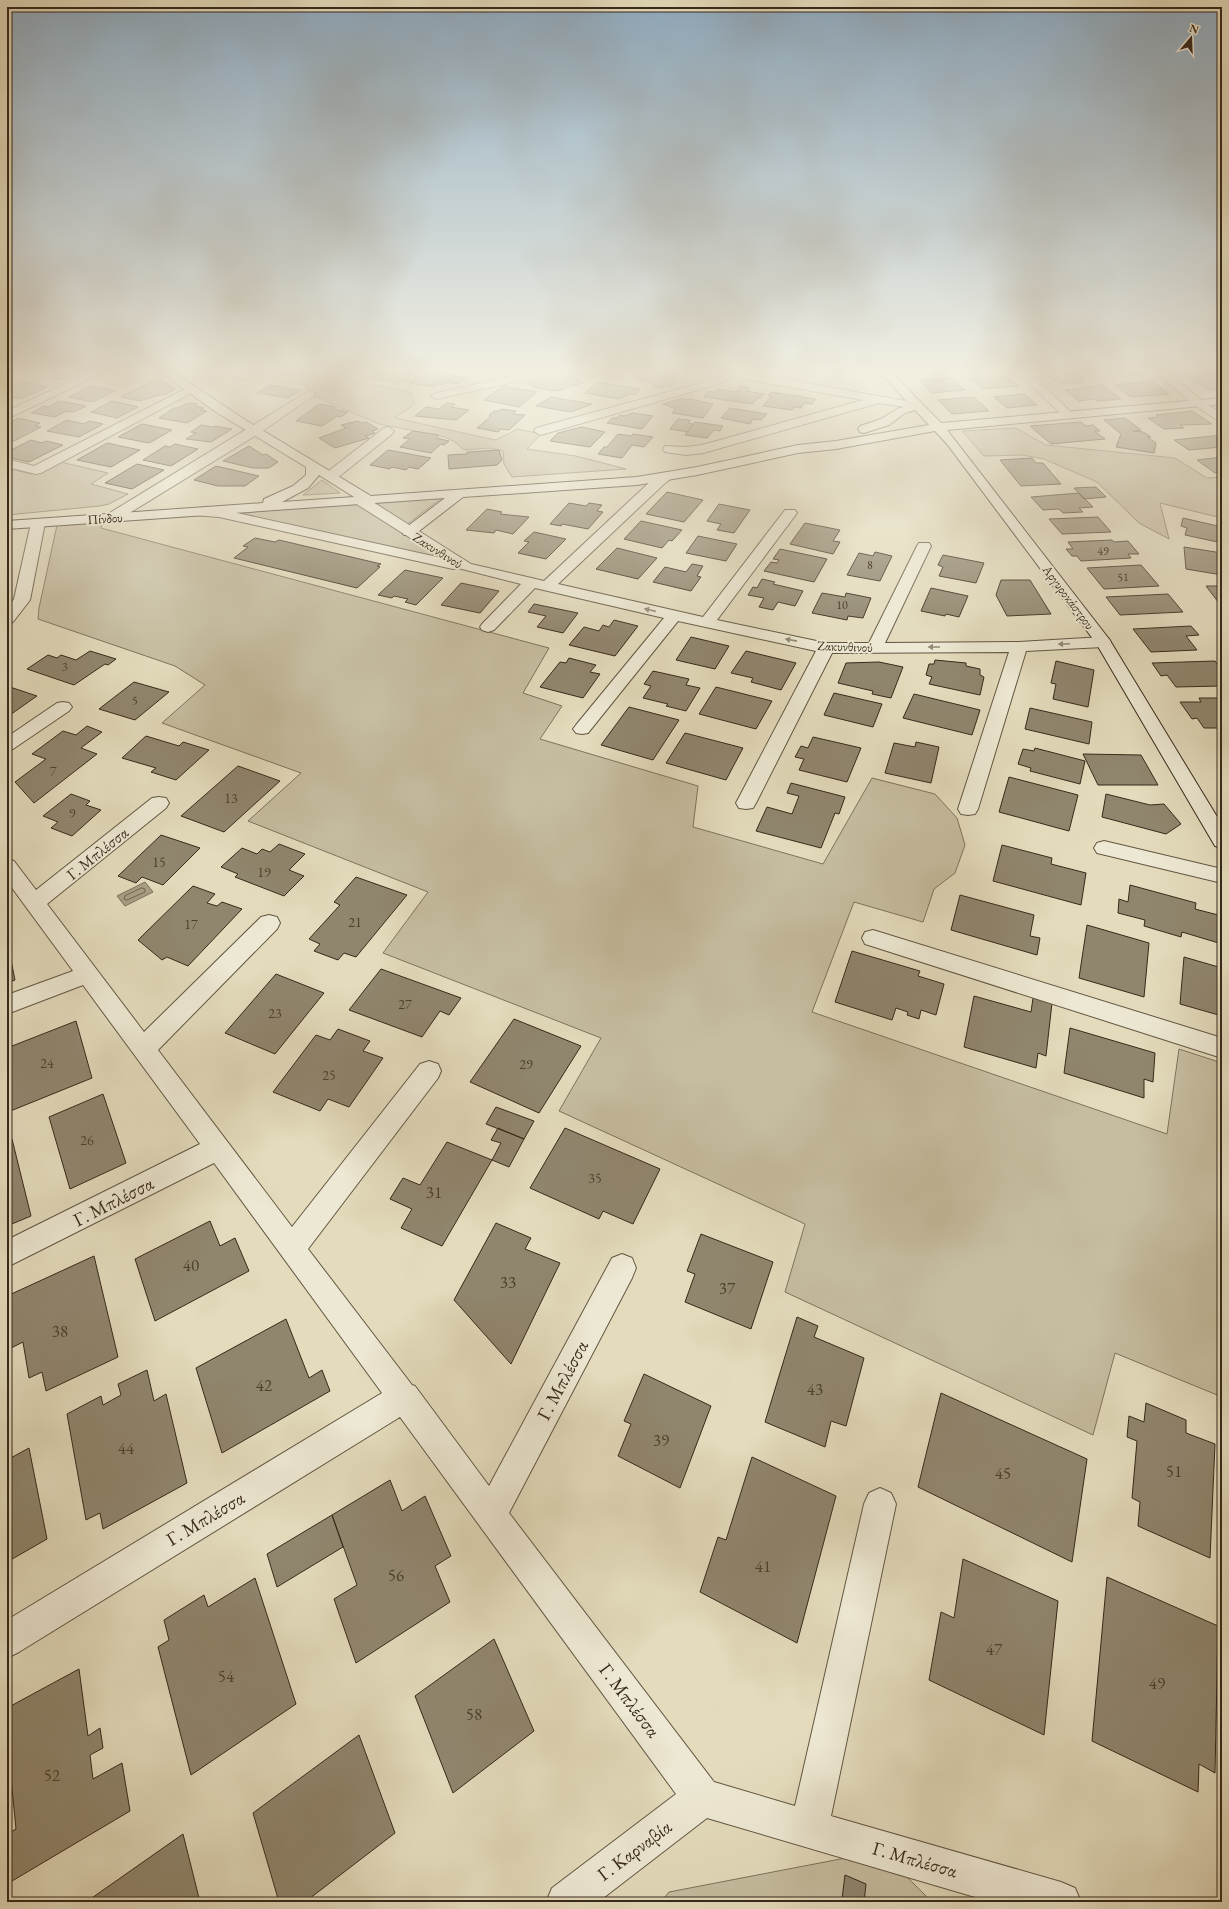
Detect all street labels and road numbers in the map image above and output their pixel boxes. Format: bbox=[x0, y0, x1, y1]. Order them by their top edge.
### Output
street label: Πίνδου bbox=[87, 509, 124, 528]
street label: Ζακυνθινού bbox=[410, 529, 466, 573]
street label: Αργυροκάστρου bbox=[1038, 561, 1099, 633]
street label: Ζακυνθινού bbox=[817, 637, 873, 656]
street label: Γ. Μπλέσσα bbox=[62, 822, 133, 885]
street label: Γ. Μπλέσσα bbox=[69, 1170, 158, 1232]
street label: Γ. Μπλέσσα bbox=[531, 1336, 594, 1425]
street label: Γ. Μπλέσσα bbox=[162, 1485, 249, 1552]
street label: Γ. Μπλέσσα bbox=[593, 1658, 666, 1743]
street label: Γ. Καρναβία bbox=[592, 1814, 677, 1886]
street label: Γ. Μπλέσσα bbox=[870, 1835, 961, 1884]

